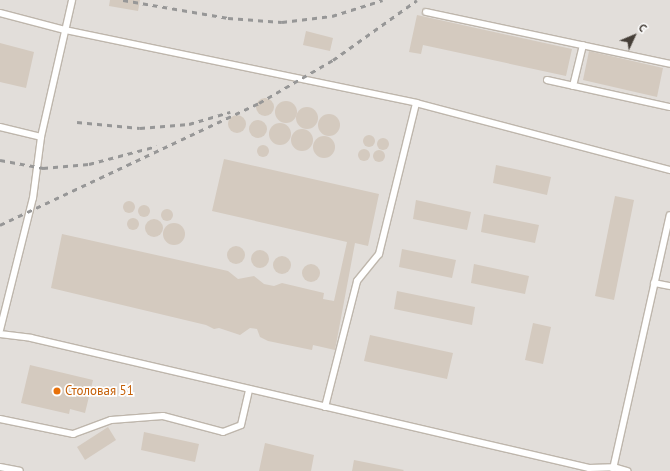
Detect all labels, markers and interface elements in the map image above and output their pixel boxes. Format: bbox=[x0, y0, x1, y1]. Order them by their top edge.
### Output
north arrow bbox=[614, 16, 654, 56]
text: С bbox=[635, 21, 650, 35]
place label: Столовая 51 bbox=[65, 383, 134, 399]
marker: Столовая 51 bbox=[52, 386, 62, 396]

